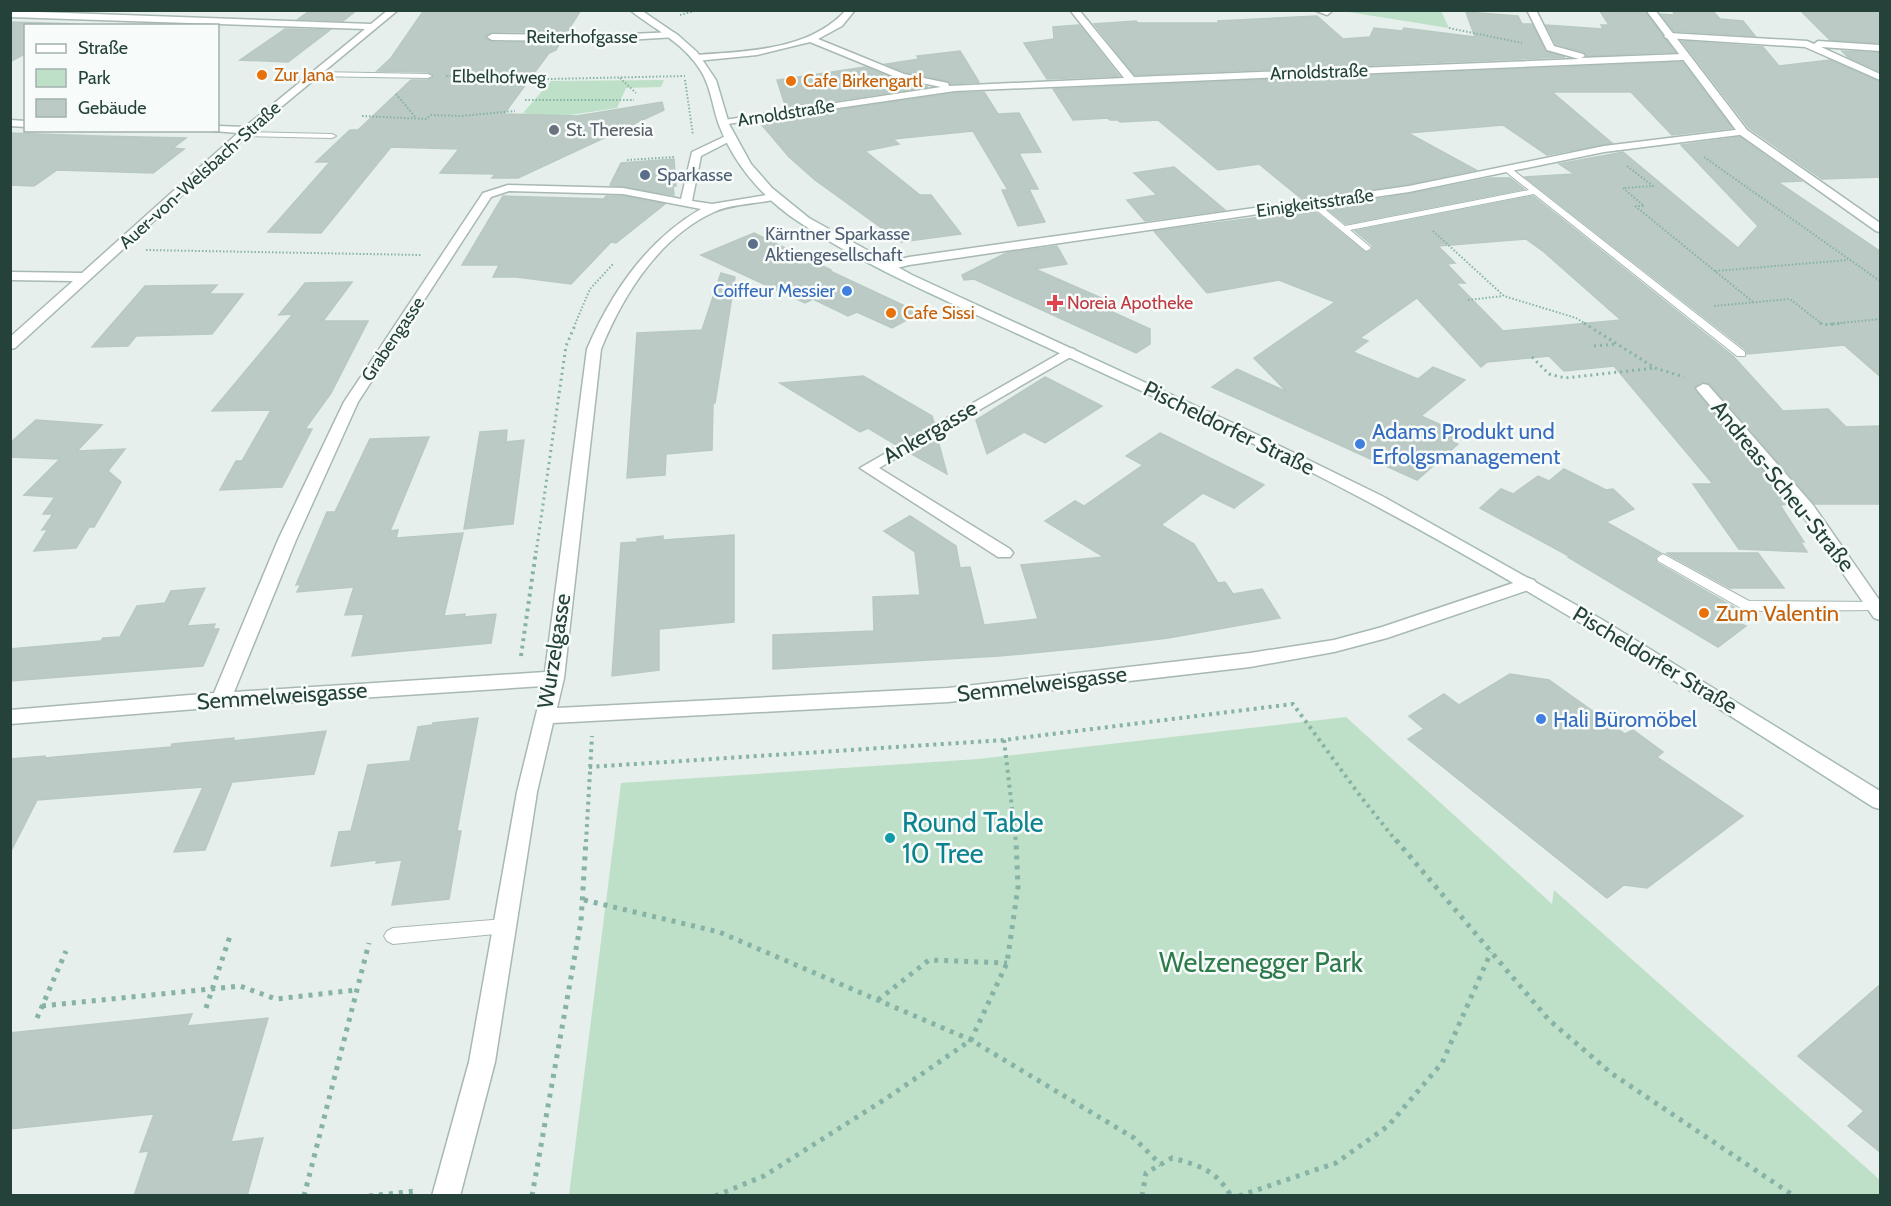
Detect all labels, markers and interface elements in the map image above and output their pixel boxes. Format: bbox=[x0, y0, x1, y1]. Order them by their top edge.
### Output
legend bbox=[24, 24, 219, 132]
street label: Reiterhofgasse bbox=[526, 26, 638, 48]
text: Straße bbox=[78, 37, 128, 59]
street label: Arnoldstraße bbox=[1270, 59, 1368, 85]
place label: Zur Jana bbox=[274, 64, 335, 86]
street label: Elbelhofweg bbox=[452, 65, 547, 89]
text: Park bbox=[78, 67, 111, 89]
marker: Zur Jana bbox=[255, 68, 269, 82]
place label: Cafe Birkengartl bbox=[803, 70, 923, 92]
marker: Cafe Birkengartl bbox=[784, 74, 798, 88]
street label: Arnoldstraße bbox=[736, 94, 836, 132]
text: Gebäude bbox=[78, 97, 147, 119]
street label: Auer-von-Welsbach-Straße bbox=[115, 97, 285, 253]
place label: St. Theresia bbox=[566, 119, 653, 141]
marker: St. Theresia bbox=[547, 123, 561, 137]
place label: Sparkasse bbox=[657, 164, 733, 186]
marker: Sparkasse bbox=[638, 168, 652, 182]
street label: Einigkeitsstraße bbox=[1255, 184, 1375, 222]
place label: Kärntner Sparkasse Aktiengesellschaft bbox=[765, 223, 910, 266]
marker: Kärntner Sparkasse Aktiengesellschaft bbox=[746, 237, 760, 251]
place label: Coiffeur Messier bbox=[713, 280, 835, 302]
marker: Coiffeur Messier bbox=[840, 284, 854, 298]
place label: Noreia Apotheke bbox=[1067, 292, 1193, 314]
street label: Grabengasse bbox=[357, 293, 429, 385]
marker: Noreia Apotheke bbox=[1048, 296, 1062, 310]
place label: Cafe Sissi bbox=[903, 302, 975, 324]
marker: Cafe Sissi bbox=[884, 306, 898, 320]
street label: Pischeldorfer Straße bbox=[1139, 375, 1319, 481]
street label: Ankergasse bbox=[878, 394, 982, 470]
street label: Andreas-Scheu-Straße bbox=[1706, 395, 1860, 577]
place label: Adams Produkt und Erfolgsmanagement bbox=[1372, 418, 1561, 470]
marker: Adams Produkt und Erfolgsmanagement bbox=[1353, 437, 1367, 451]
street label: Wurzelgasse bbox=[532, 591, 576, 711]
street label: Pischeldorfer Straße bbox=[1568, 600, 1742, 720]
place label: Zum Valentin bbox=[1716, 600, 1839, 627]
marker: Zum Valentin bbox=[1697, 606, 1711, 620]
street label: Semmelweisgasse bbox=[956, 660, 1128, 708]
street label: Semmelweisgasse bbox=[196, 677, 368, 715]
place label: Hali Büromöbel bbox=[1553, 706, 1698, 733]
marker: Hali Büromöbel bbox=[1534, 712, 1548, 726]
place label: Round Table 10 Tree bbox=[902, 806, 1044, 870]
marker: Round Table 10 Tree bbox=[883, 831, 897, 845]
park label: Welzenegger Park bbox=[1159, 946, 1364, 979]

